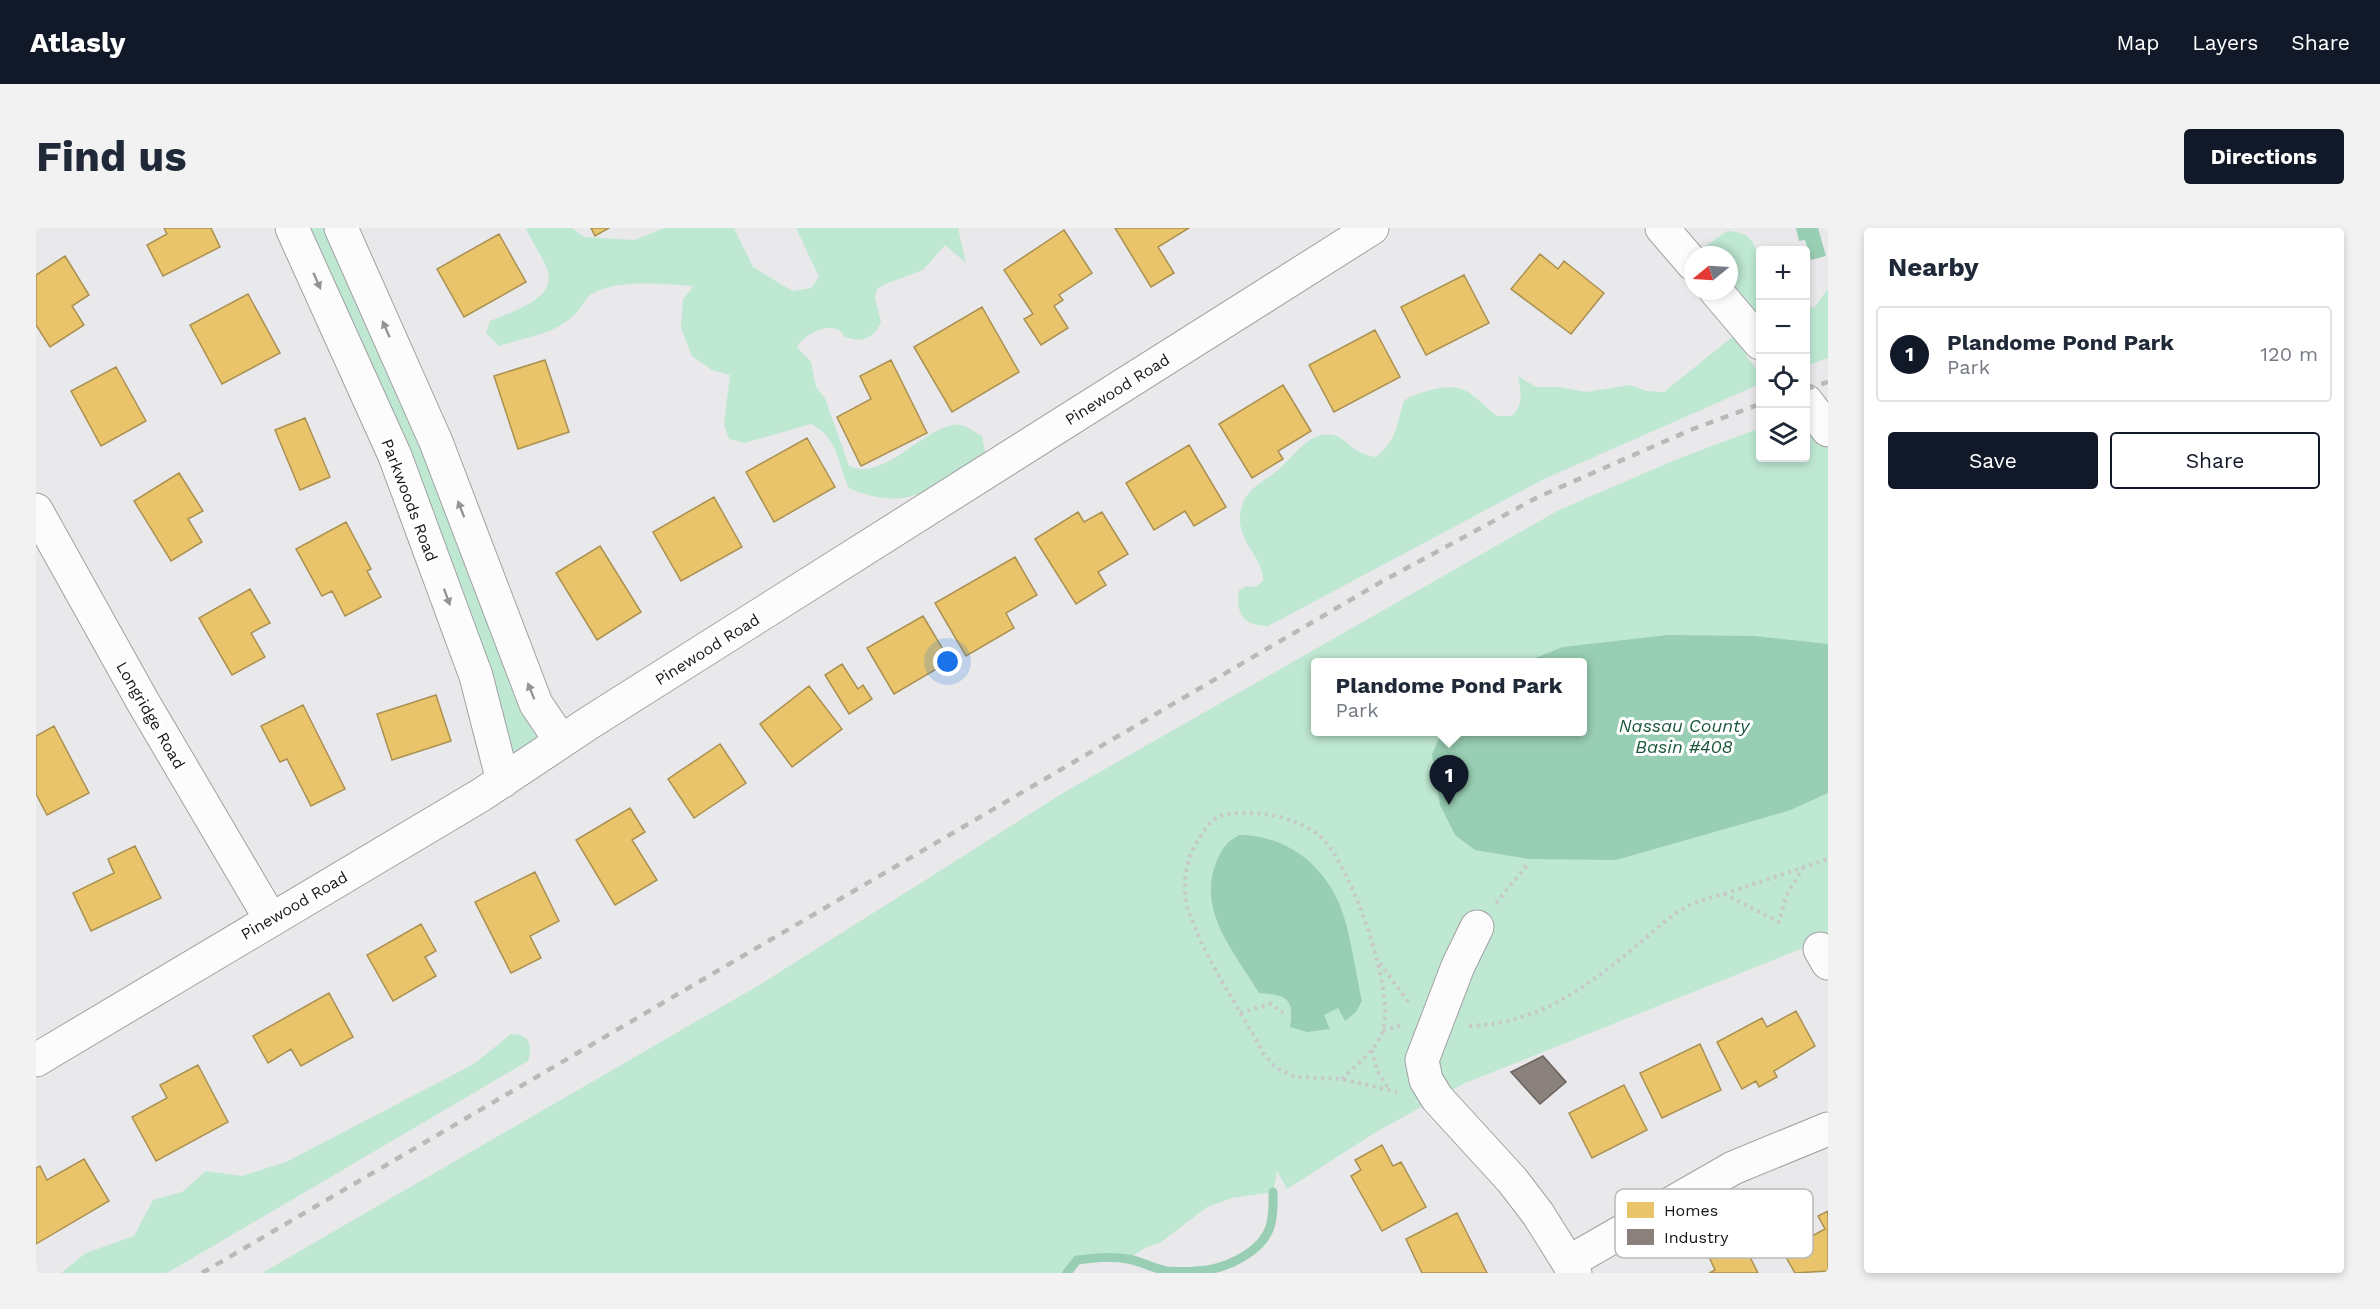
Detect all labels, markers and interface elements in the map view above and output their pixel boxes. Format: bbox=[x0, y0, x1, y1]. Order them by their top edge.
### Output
text: Atlasly bbox=[30, 26, 125, 59]
text: Map bbox=[2116, 30, 2159, 55]
text: Layers bbox=[2192, 30, 2258, 55]
text: Share bbox=[2291, 30, 2350, 55]
button: Directions bbox=[2184, 129, 2344, 184]
text: Find us bbox=[36, 132, 187, 181]
north arrow bbox=[1684, 246, 1738, 300]
map controls bbox=[1756, 246, 1810, 462]
button: + bbox=[1756, 246, 1810, 300]
text: Nearby bbox=[1888, 252, 1979, 282]
one-way arrow bbox=[313, 272, 322, 289]
button: − bbox=[1756, 300, 1810, 354]
one-way arrow bbox=[381, 320, 391, 338]
text: Plandome Pond Park bbox=[1947, 330, 2174, 355]
text: 1 bbox=[1905, 342, 1914, 366]
text: 120 m bbox=[2260, 342, 2318, 366]
street label: Pinewood Road bbox=[1061, 350, 1173, 429]
button: locate bbox=[1756, 354, 1810, 408]
text: Park bbox=[1947, 355, 1990, 379]
button: layers bbox=[1756, 408, 1810, 462]
button: Save bbox=[1888, 432, 2098, 489]
button: Share bbox=[2110, 432, 2320, 489]
street label: Parkwoods Road bbox=[377, 436, 442, 564]
one-way arrow bbox=[456, 500, 466, 518]
one-way arrow bbox=[442, 588, 452, 606]
street label: Pinewood Road bbox=[651, 610, 763, 689]
your location bbox=[933, 647, 962, 676]
street label: Longridge Road bbox=[112, 658, 189, 772]
popup bbox=[1311, 658, 1587, 736]
text: Plandome Pond Park bbox=[1336, 673, 1562, 698]
one-way arrow bbox=[526, 682, 535, 700]
text: Park bbox=[1336, 698, 1379, 722]
water label: Nassau County Basin #408 bbox=[1619, 715, 1751, 757]
pin: 1 bbox=[1430, 756, 1468, 805]
street label: Pinewood Road bbox=[238, 867, 351, 944]
legend bbox=[1615, 1189, 1813, 1258]
text: Homes bbox=[1664, 1201, 1718, 1220]
text: Industry bbox=[1664, 1228, 1729, 1247]

